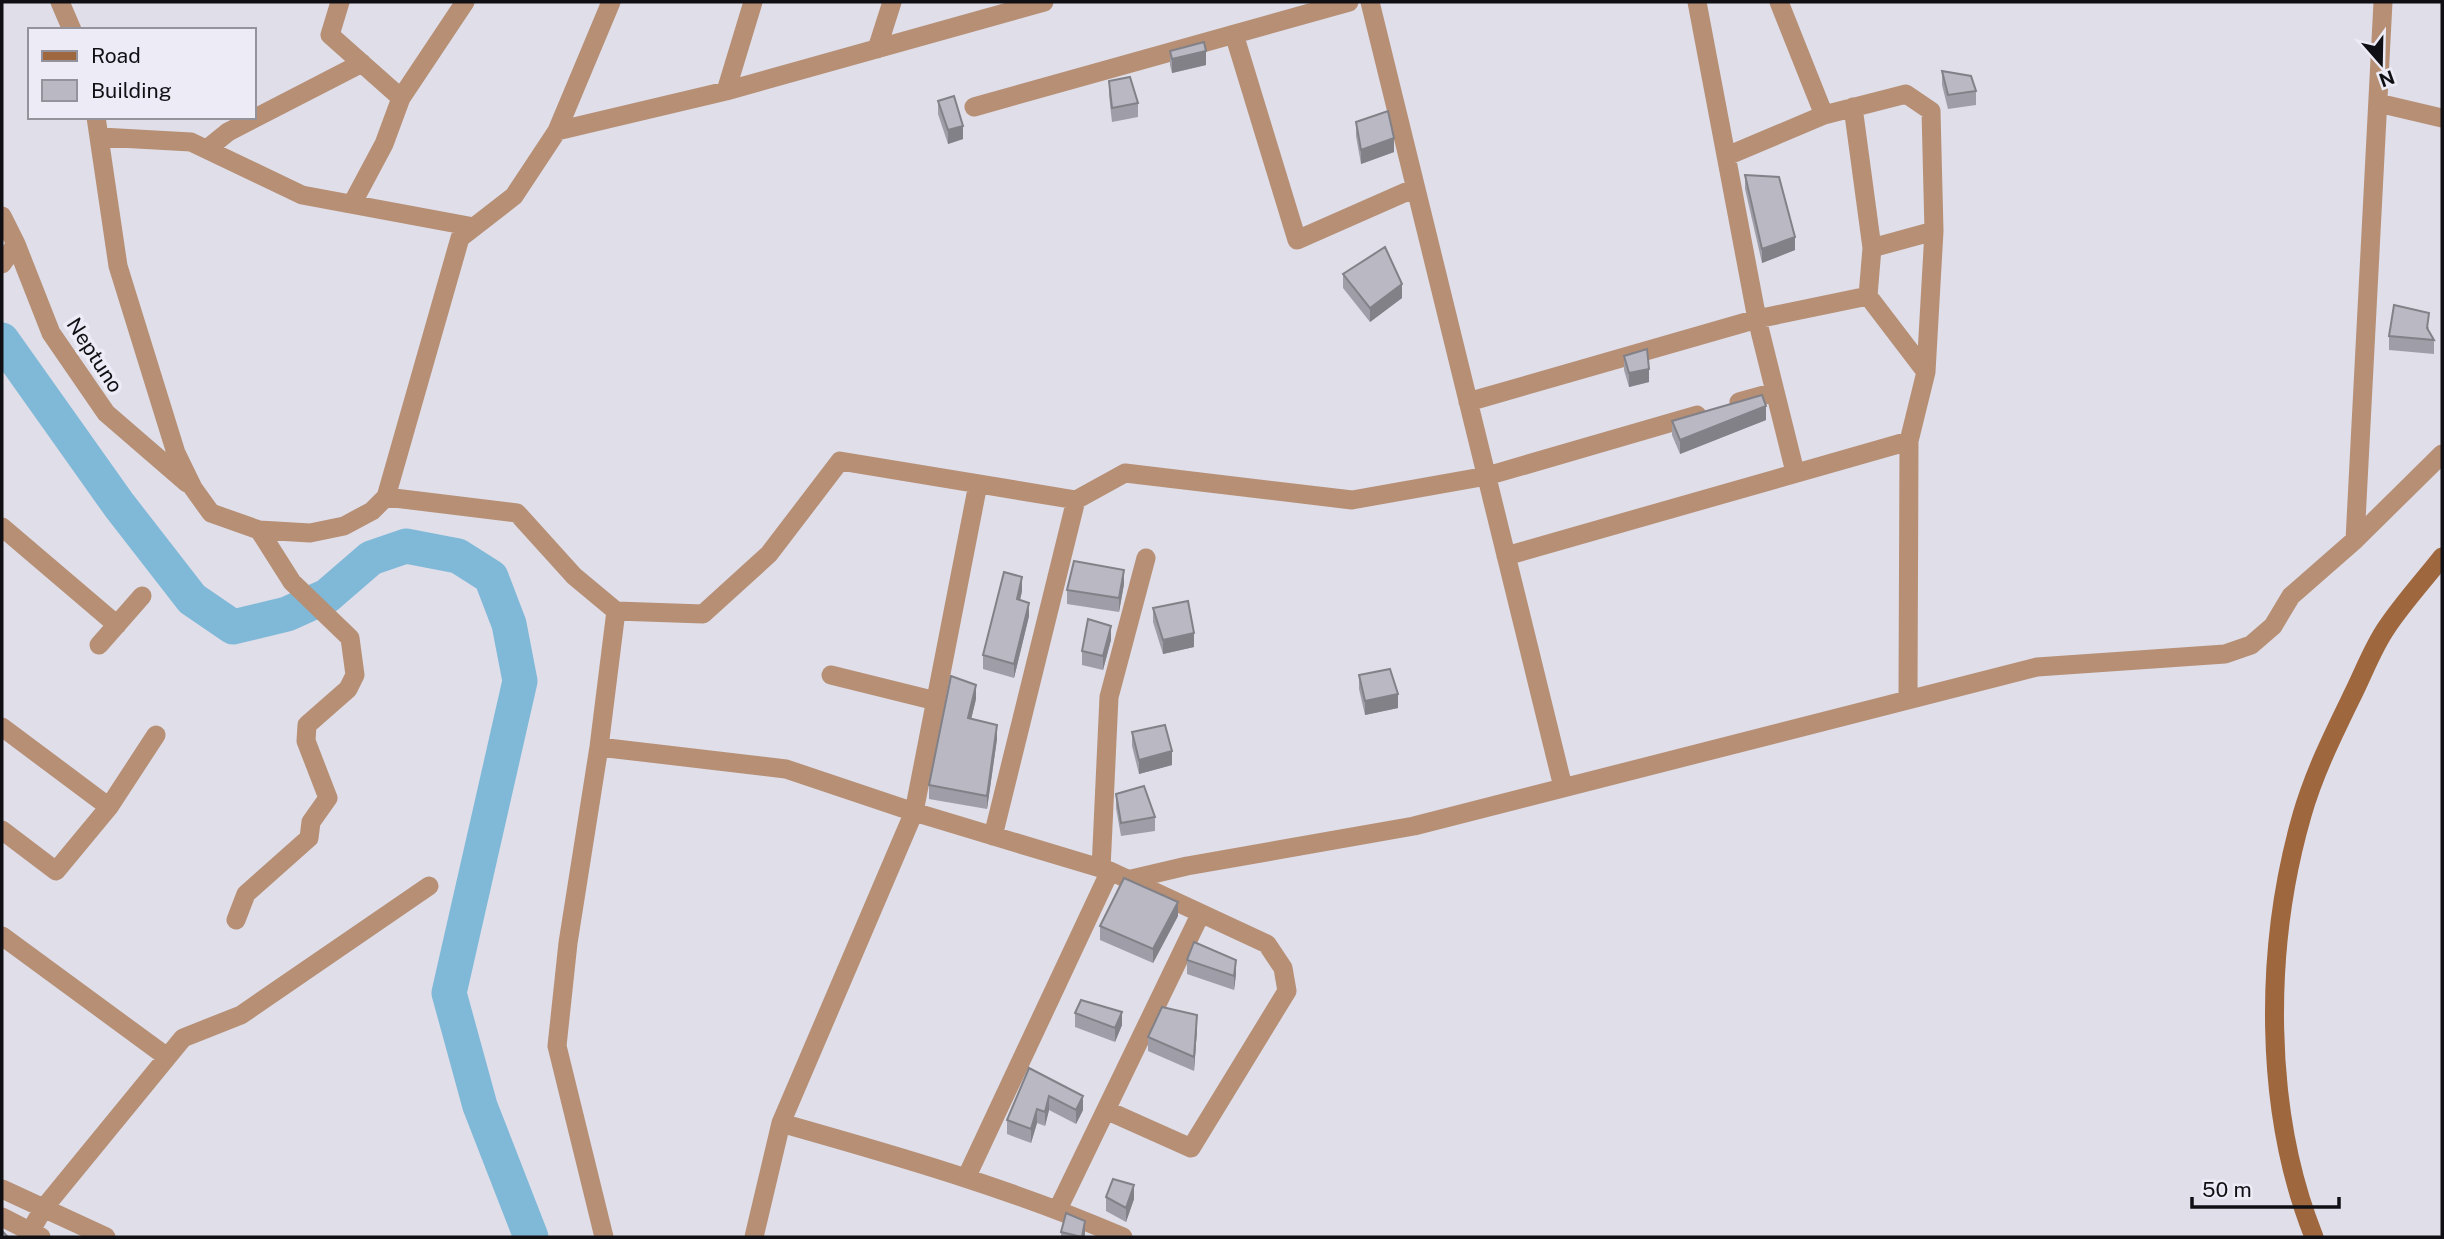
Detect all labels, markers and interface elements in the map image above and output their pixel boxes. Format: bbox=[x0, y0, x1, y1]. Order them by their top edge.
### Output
legend bbox=[28, 28, 256, 119]
north arrow bbox=[2346, 28, 2416, 98]
text: Road bbox=[91, 43, 141, 68]
text: N bbox=[2376, 66, 2398, 92]
text: Building bbox=[91, 78, 172, 103]
street label: Neptuno bbox=[62, 313, 128, 397]
scale bar bbox=[2192, 1166, 2339, 1210]
text: 50 m bbox=[2202, 1177, 2252, 1202]

